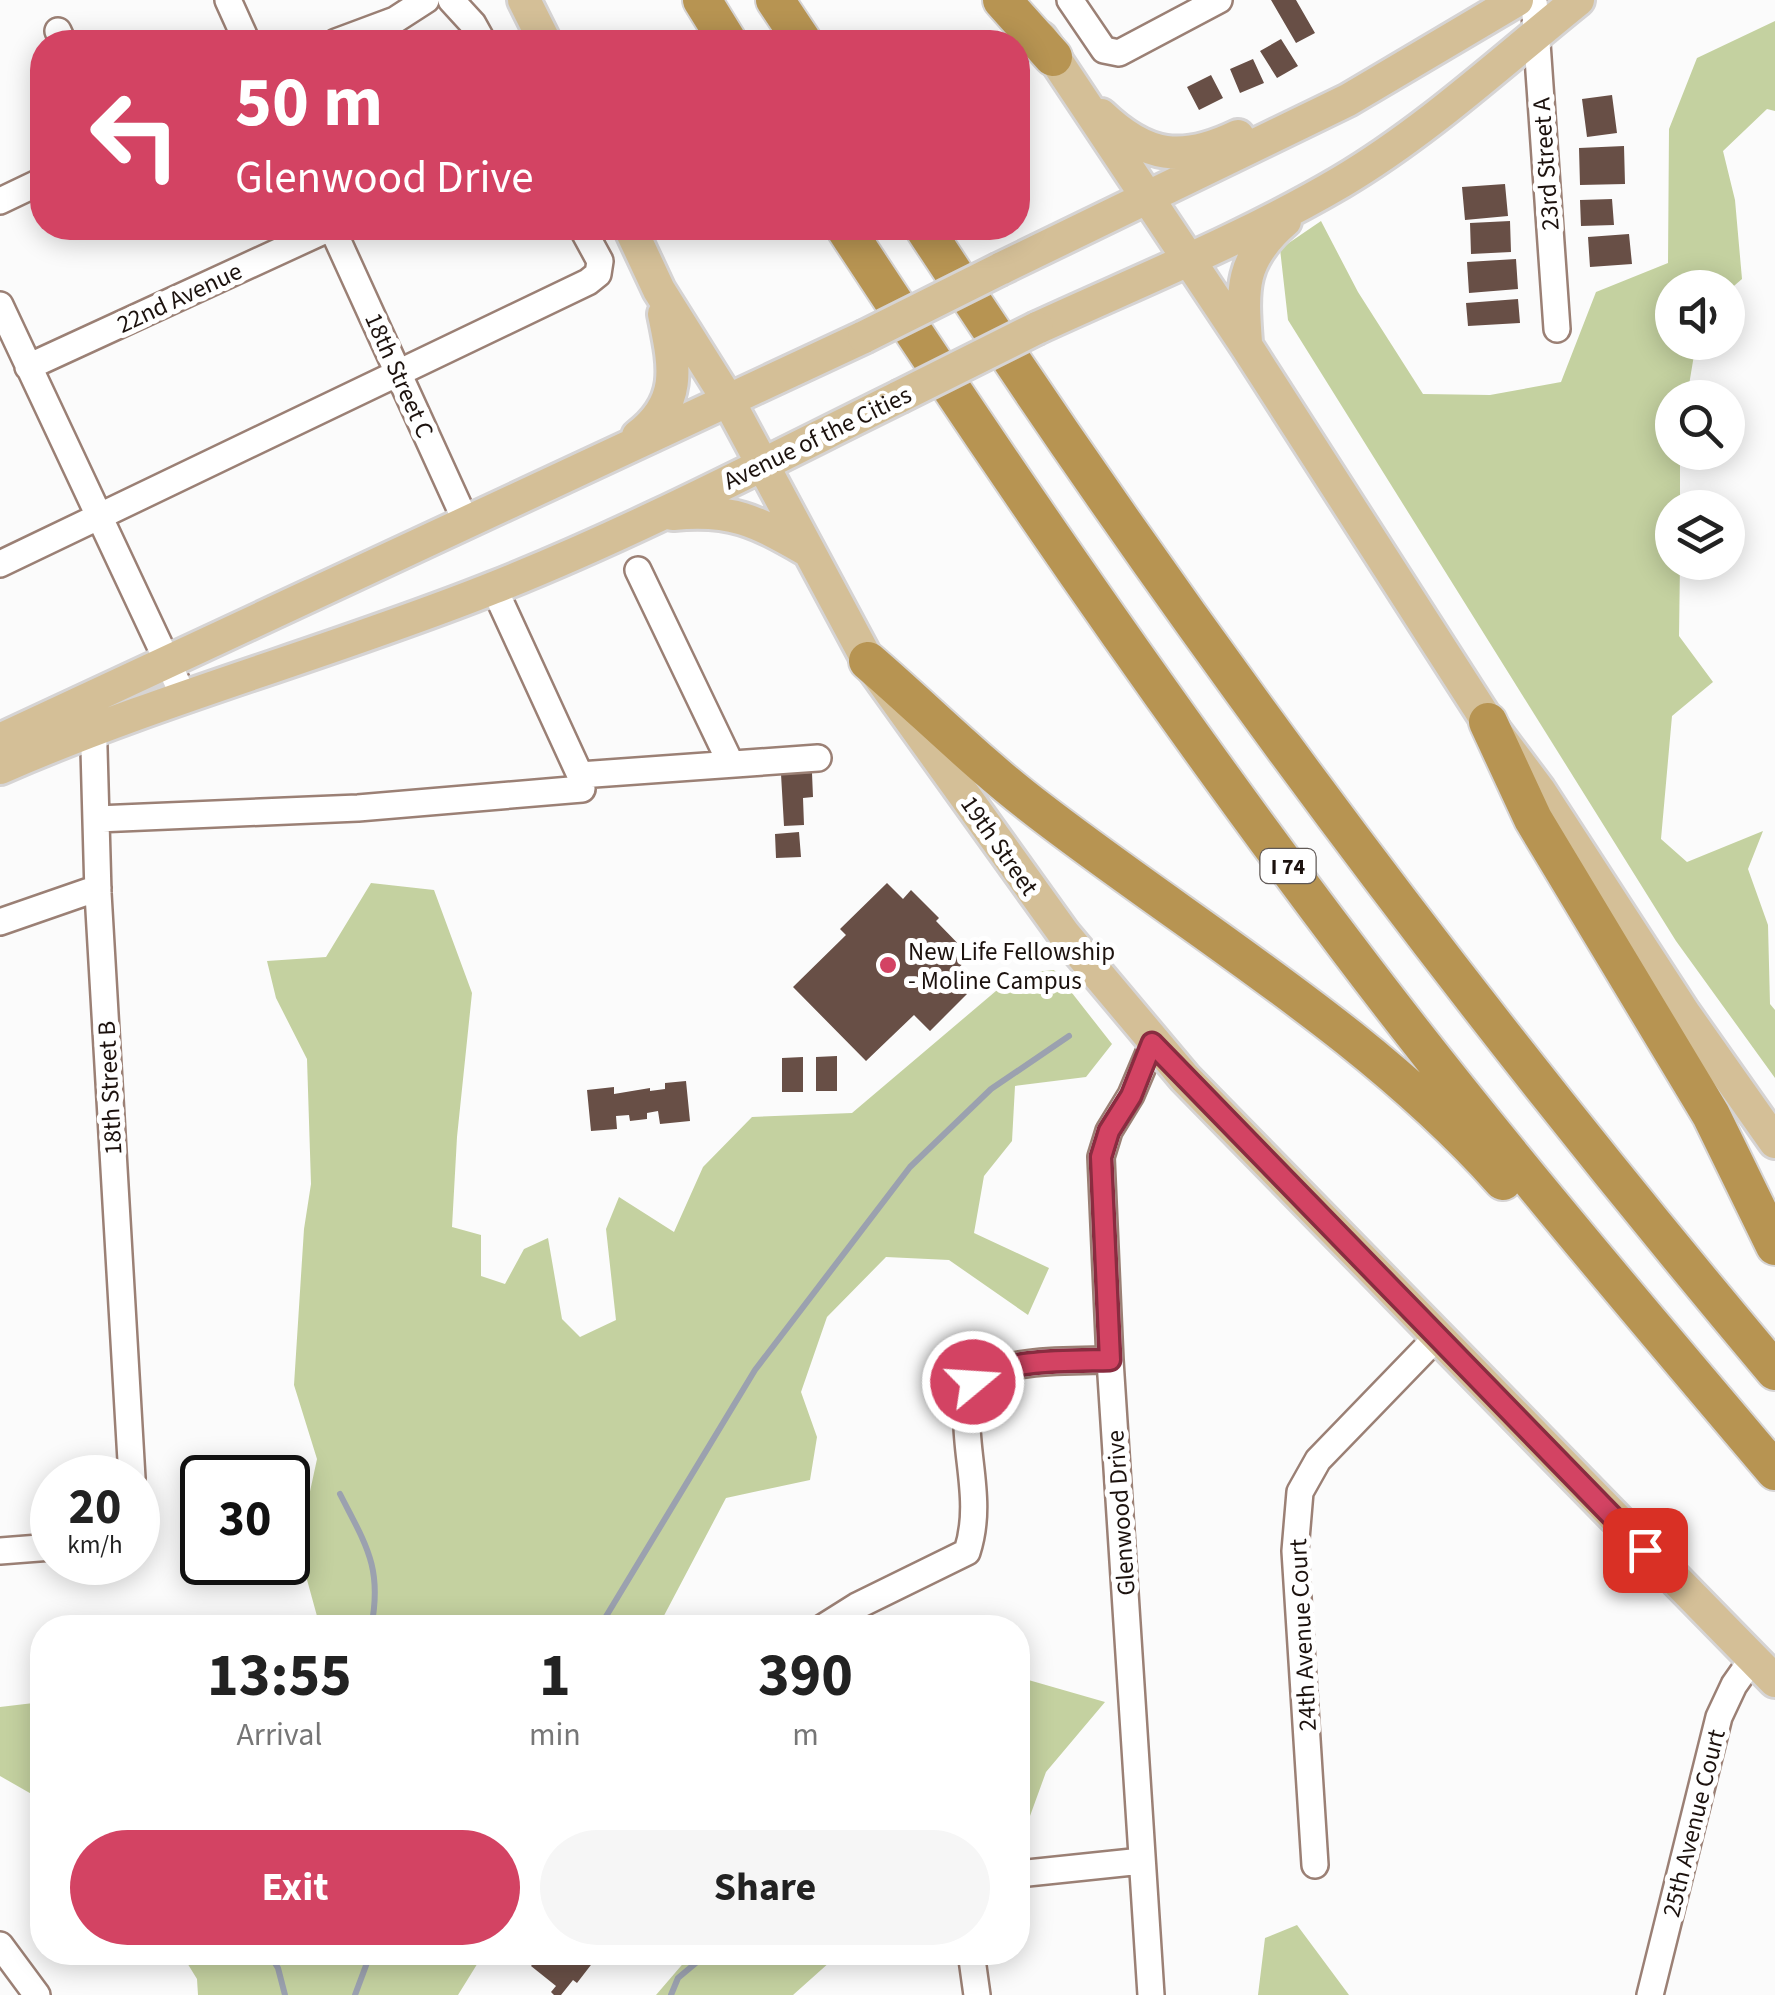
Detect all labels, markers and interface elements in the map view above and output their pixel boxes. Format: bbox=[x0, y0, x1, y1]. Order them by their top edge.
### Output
text: 50 m bbox=[235, 53, 383, 153]
icon: left bbox=[70, 70, 200, 200]
street label: 23rd Street A bbox=[1523, 96, 1569, 232]
text: Glenwood Drive bbox=[235, 146, 534, 210]
street label: 22nd Avenue bbox=[111, 253, 248, 343]
map controls bbox=[1655, 270, 1745, 580]
button: sound bbox=[1655, 270, 1745, 360]
street label: 18th Street C bbox=[355, 307, 443, 444]
street label: Avenue of the Cities bbox=[717, 377, 918, 499]
button: search bbox=[1655, 380, 1745, 470]
button: layers bbox=[1655, 490, 1745, 580]
street label: 19th Street bbox=[952, 788, 1047, 903]
road number: I 74 bbox=[1260, 849, 1316, 883]
place label: New Life Fellowship - Moline Campus bbox=[908, 934, 1115, 999]
marker: New Life Fellowship - Moline Campus bbox=[877, 954, 899, 976]
street label: 18th Street B bbox=[89, 1020, 131, 1156]
position arrow bbox=[921, 1330, 1025, 1434]
street label: Glenwood Drive bbox=[1097, 1429, 1145, 1597]
speed limit sign: 30 bbox=[180, 1455, 310, 1585]
text: 20 bbox=[69, 1472, 121, 1543]
pin bbox=[1603, 1508, 1688, 1593]
icon: arrive bbox=[1618, 1523, 1673, 1578]
text: km/h bbox=[67, 1527, 123, 1563]
street label: 24th Avenue Court bbox=[1280, 1537, 1326, 1732]
text: 13:55 bbox=[207, 1634, 352, 1719]
text: 1 bbox=[539, 1634, 571, 1719]
text: 390 bbox=[758, 1634, 853, 1719]
text: Arrival bbox=[236, 1712, 322, 1758]
text: min bbox=[529, 1712, 581, 1758]
text: m bbox=[792, 1712, 819, 1758]
street label: 25th Avenue Court bbox=[1653, 1725, 1735, 1921]
button: Exit bbox=[70, 1830, 520, 1945]
button: Share bbox=[540, 1830, 990, 1945]

